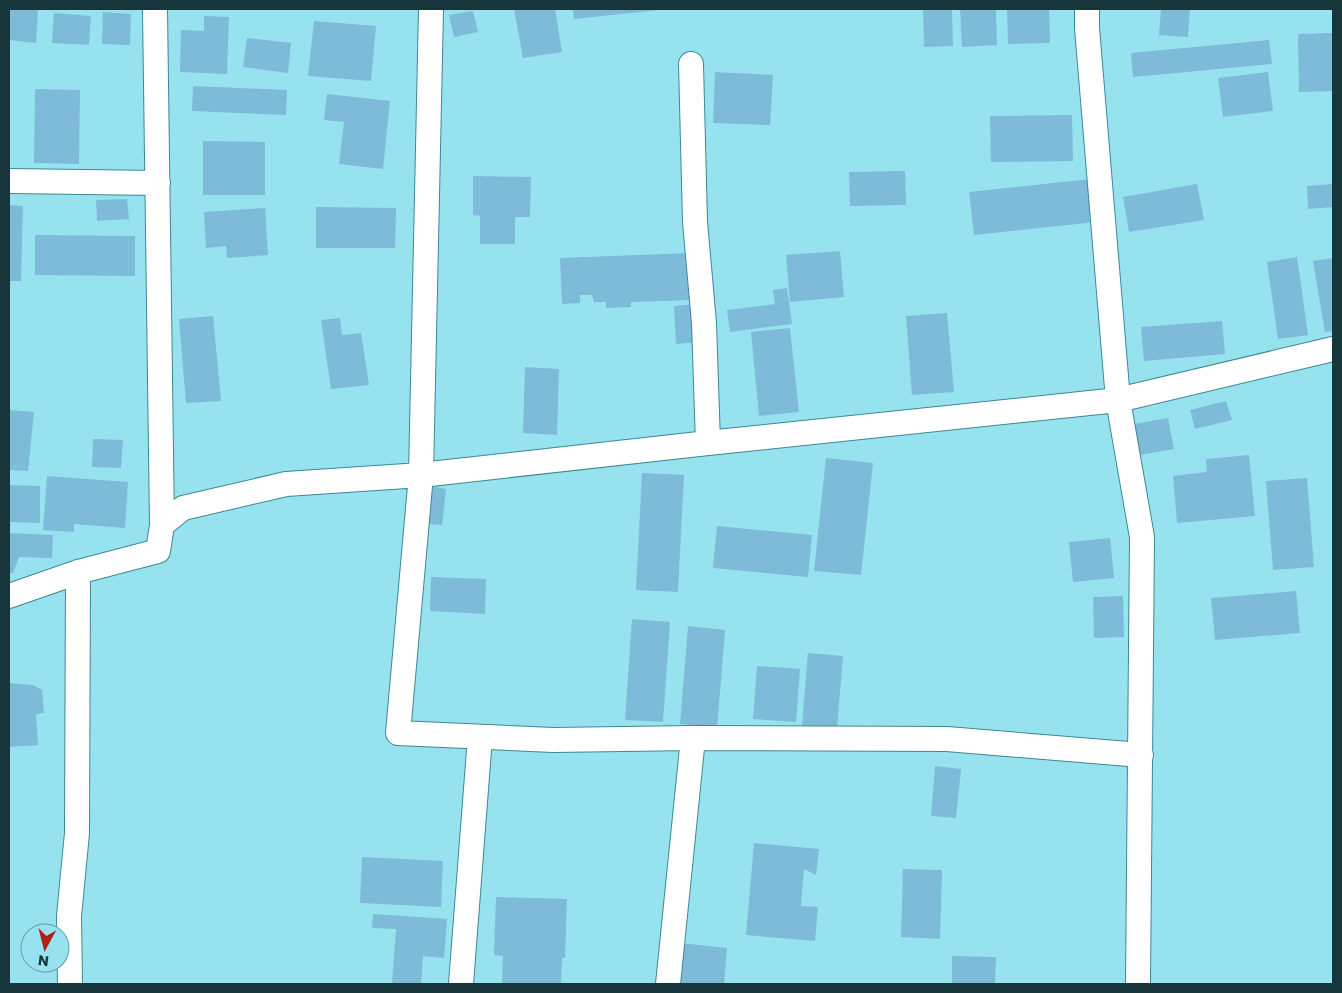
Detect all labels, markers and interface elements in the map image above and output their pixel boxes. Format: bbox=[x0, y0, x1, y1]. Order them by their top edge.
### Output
north arrow bbox=[20, 923, 70, 973]
text: N bbox=[37, 950, 50, 971]

